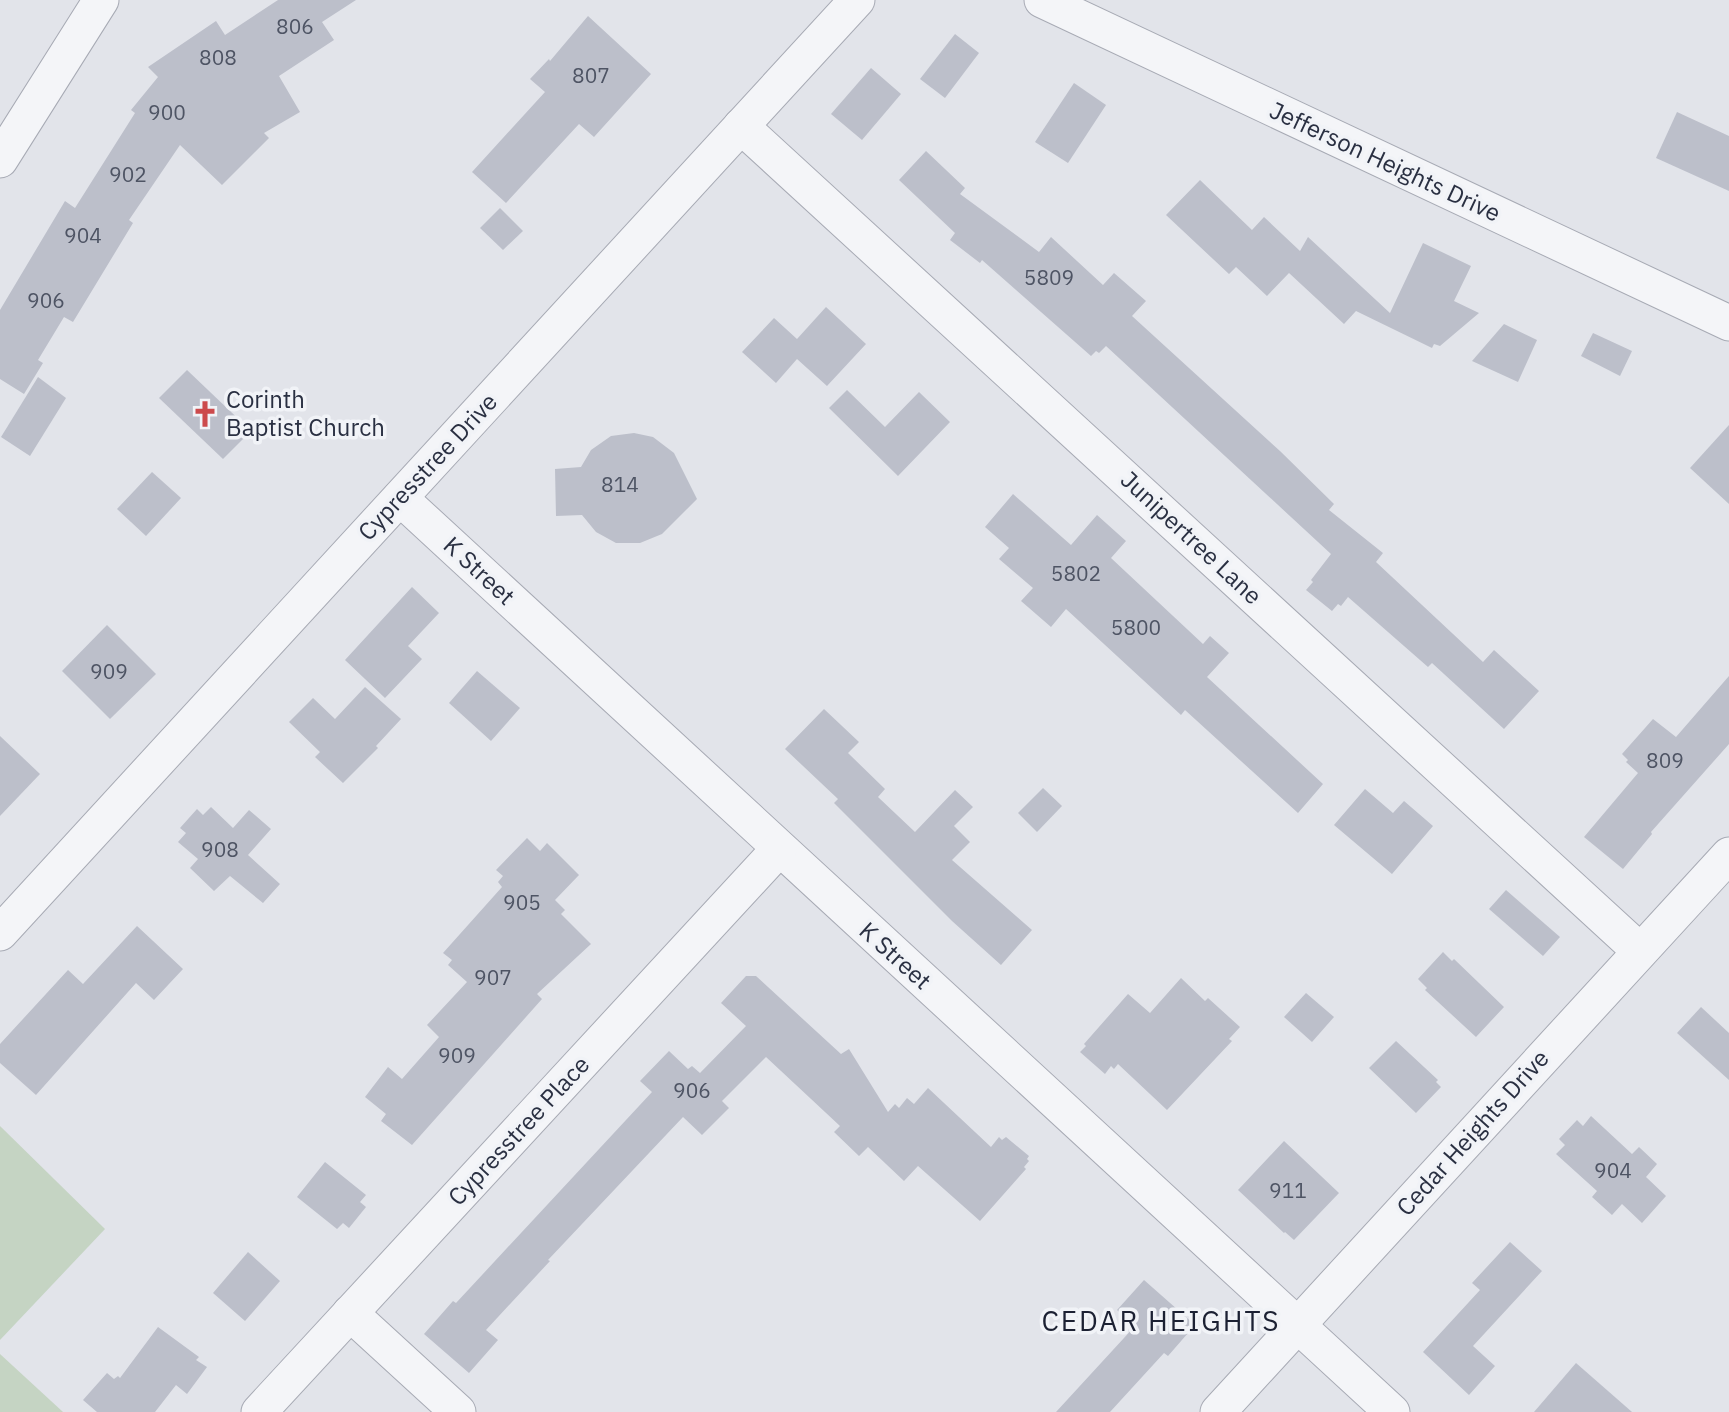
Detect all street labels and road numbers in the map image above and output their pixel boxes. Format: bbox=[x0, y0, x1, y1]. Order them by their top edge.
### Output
street label: Jefferson Heights Drive bbox=[1265, 94, 1506, 229]
street label: Cypresstree Drive bbox=[351, 386, 504, 547]
street label: Junipertree Lane bbox=[1114, 463, 1269, 611]
street label: K Street bbox=[437, 529, 522, 612]
street label: K Street bbox=[853, 914, 939, 996]
street label: Cedar Heights Drive bbox=[1389, 1042, 1555, 1222]
street label: Cypresstree Place bbox=[440, 1049, 596, 1212]

